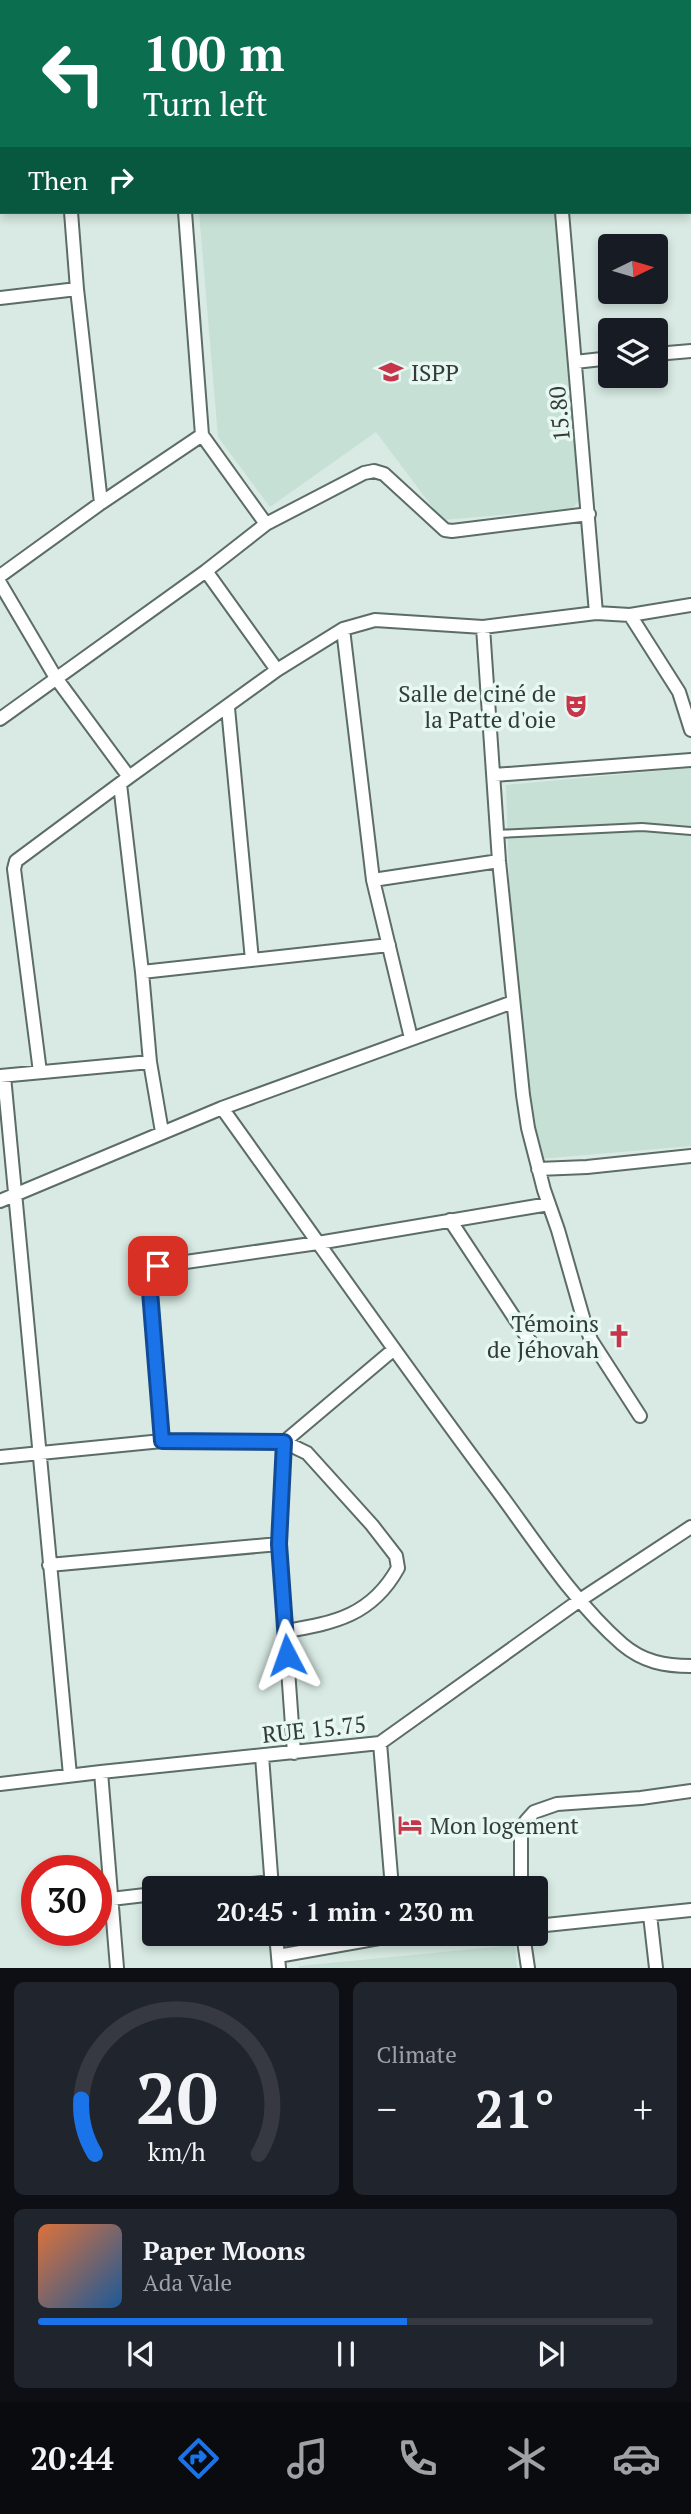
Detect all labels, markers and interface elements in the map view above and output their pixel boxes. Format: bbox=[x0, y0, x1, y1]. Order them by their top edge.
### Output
text: 100 m bbox=[143, 20, 285, 85]
icon: left bbox=[28, 28, 119, 119]
text: Turn left bbox=[143, 83, 267, 125]
icon: right bbox=[102, 161, 140, 199]
text: Then bbox=[28, 163, 88, 197]
north arrow bbox=[598, 234, 668, 304]
map controls bbox=[598, 234, 668, 388]
button: layers bbox=[598, 318, 668, 388]
place label: ISPP bbox=[411, 357, 459, 388]
school or university icon: ISPP bbox=[377, 358, 405, 386]
street label: 15.80 bbox=[541, 385, 577, 443]
place label: Salle de ciné de la Patte d'oie bbox=[398, 678, 556, 735]
theatre icon: Salle de ciné de la Patte d'oie bbox=[562, 692, 590, 720]
pin bbox=[128, 1236, 188, 1296]
icon: arrive bbox=[139, 1247, 177, 1285]
place label: Témoins de Jéhovah bbox=[487, 1308, 599, 1365]
church icon: Témoins de Jéhovah bbox=[605, 1322, 633, 1350]
position arrow bbox=[250, 1618, 324, 1692]
street label: RUE 15.75 bbox=[260, 1708, 368, 1750]
place label: Mon logement bbox=[430, 1810, 579, 1841]
hotel icon: Mon logement bbox=[396, 1811, 424, 1839]
speed limit sign: 30 bbox=[21, 1855, 112, 1946]
text: 20:45 · 1 min · 230 m bbox=[216, 1894, 474, 1928]
text: Climate bbox=[377, 2039, 457, 2070]
text: 20 bbox=[135, 2049, 217, 2146]
text: 21° bbox=[475, 2074, 555, 2143]
text: − bbox=[377, 2084, 397, 2134]
text: + bbox=[633, 2084, 653, 2134]
text: km/h bbox=[147, 2135, 205, 2168]
text: Paper Moons bbox=[143, 2233, 306, 2267]
text: Ada Vale bbox=[143, 2267, 232, 2298]
icon: previous bbox=[122, 2335, 160, 2373]
icon: pause bbox=[327, 2335, 365, 2373]
icon: next bbox=[532, 2335, 570, 2373]
icon: directions bbox=[174, 2434, 223, 2483]
icon: music bbox=[283, 2434, 332, 2483]
icon: phone bbox=[393, 2434, 442, 2483]
icon: climate bbox=[502, 2434, 551, 2483]
icon: car bbox=[612, 2434, 661, 2483]
text: 20:44 bbox=[30, 2437, 114, 2479]

